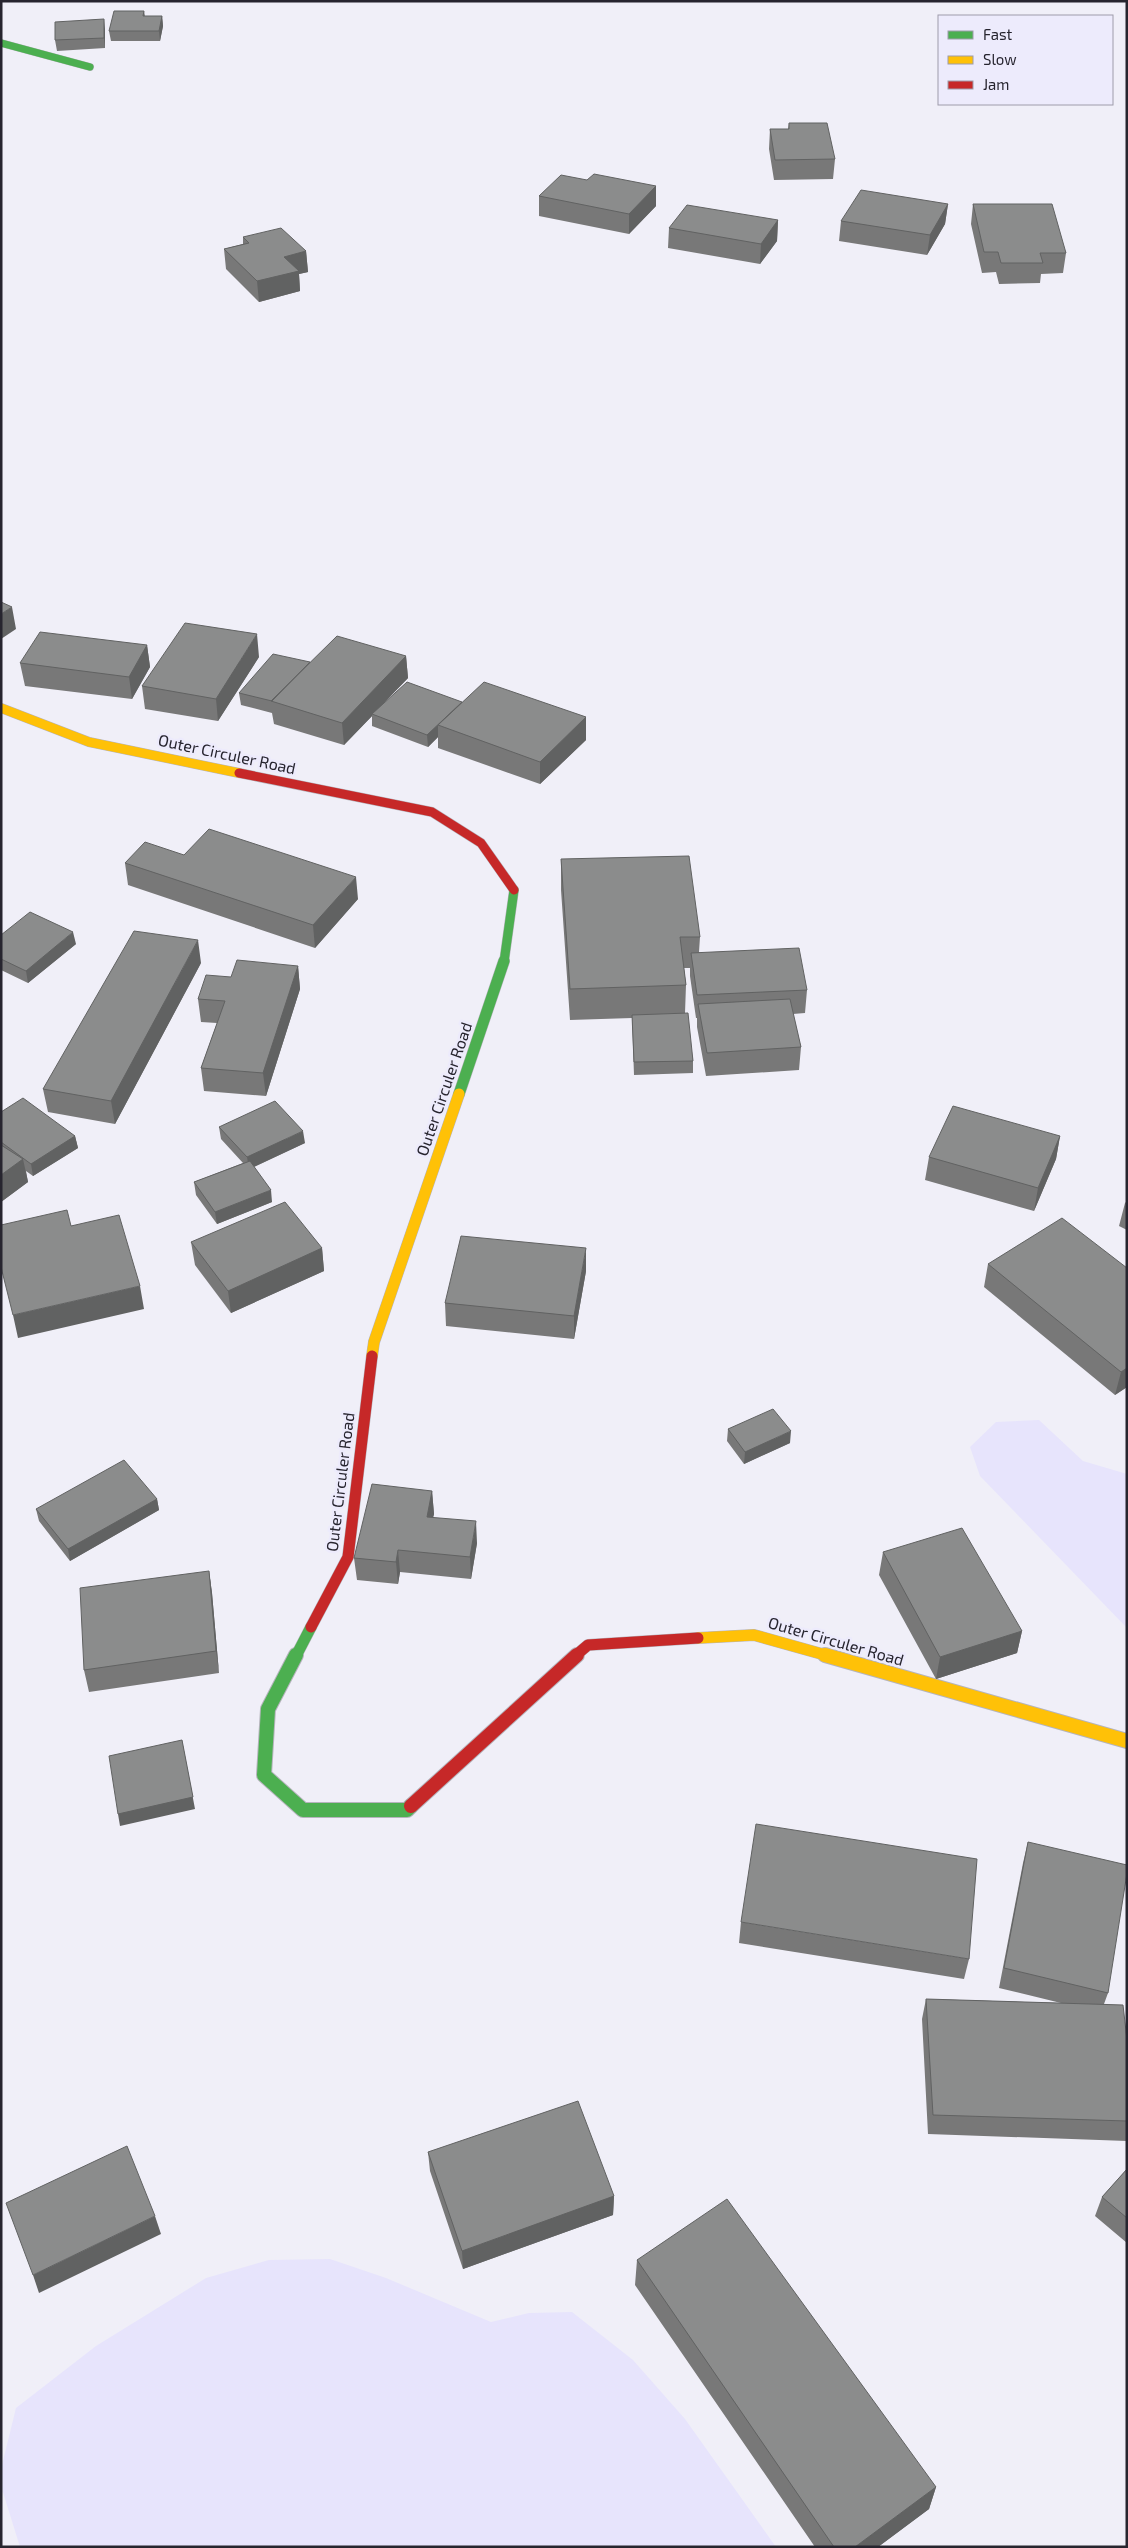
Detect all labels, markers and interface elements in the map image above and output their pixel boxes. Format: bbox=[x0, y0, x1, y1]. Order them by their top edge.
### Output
legend bbox=[938, 15, 1113, 105]
text: Fast bbox=[983, 25, 1013, 43]
text: Slow bbox=[983, 50, 1017, 68]
text: Jam bbox=[983, 75, 1009, 93]
street label: Outer Circuler Road bbox=[157, 730, 298, 777]
street label: Outer Circuler Road bbox=[412, 1019, 475, 1158]
street label: Outer Circuler Road bbox=[322, 1411, 357, 1553]
street label: Outer Circuler Road bbox=[766, 1612, 906, 1669]

